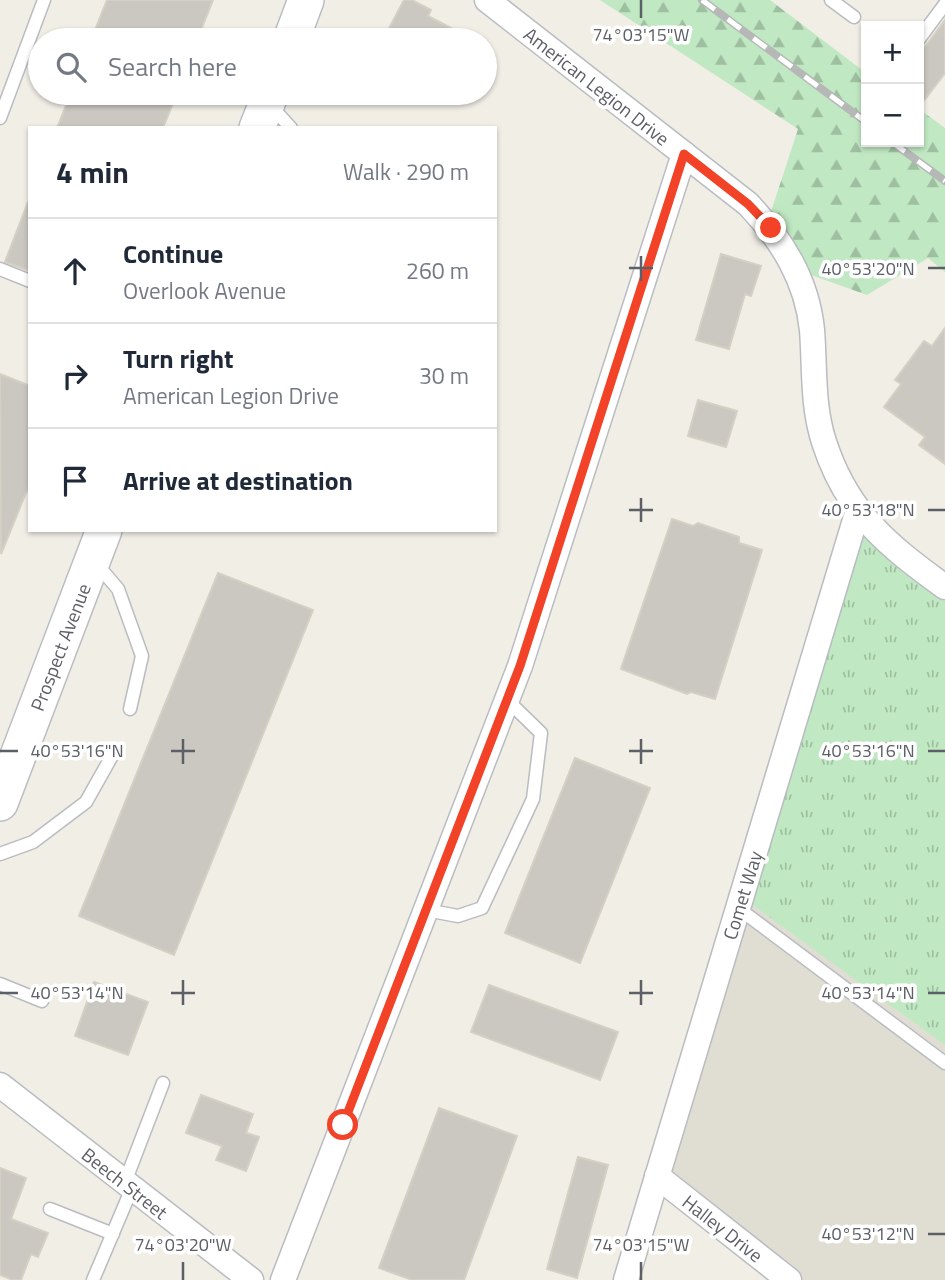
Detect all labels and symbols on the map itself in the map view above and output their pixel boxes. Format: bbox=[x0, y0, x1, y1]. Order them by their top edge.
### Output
street label: American Legion Drive bbox=[518, 20, 676, 152]
text: 74°03'15"W bbox=[593, 21, 690, 48]
route end bbox=[755, 212, 786, 243]
text: 40°53'20"N bbox=[821, 255, 915, 282]
text: 40°53'18"N bbox=[821, 496, 915, 523]
street label: Prospect Avenue bbox=[22, 579, 98, 715]
text: 40°53'16"N bbox=[30, 737, 124, 764]
text: 40°53'16"N bbox=[821, 737, 915, 764]
street label: Comet Way bbox=[715, 847, 769, 943]
text: 40°53'14"N bbox=[30, 979, 124, 1006]
text: 40°53'14"N bbox=[821, 979, 915, 1006]
route start bbox=[327, 1109, 358, 1140]
street label: Beech Street bbox=[76, 1140, 175, 1226]
street label: Halley Drive bbox=[676, 1187, 770, 1269]
text: 40°53'12"N bbox=[821, 1220, 915, 1247]
text: 74°03'20"W bbox=[135, 1231, 232, 1258]
text: 74°03'15"W bbox=[593, 1231, 690, 1258]

